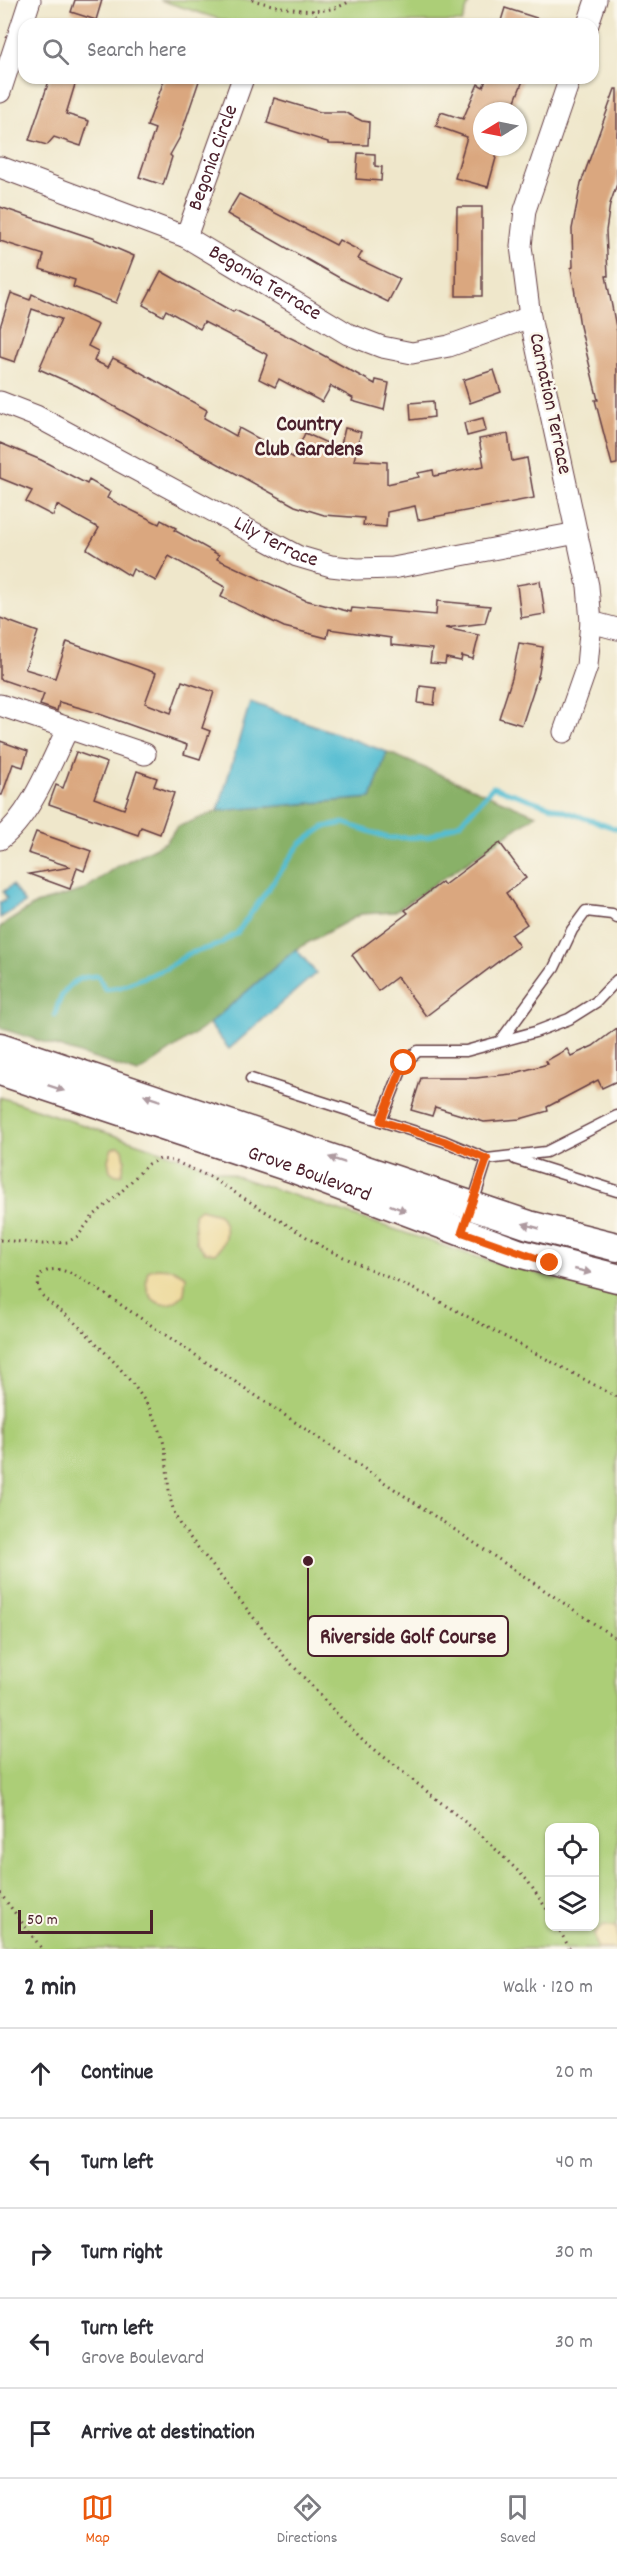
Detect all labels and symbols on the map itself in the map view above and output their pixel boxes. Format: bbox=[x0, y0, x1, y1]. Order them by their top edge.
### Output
street label: Begonia Circle bbox=[182, 101, 247, 215]
north arrow bbox=[473, 102, 527, 156]
street label: Begonia Terrace bbox=[202, 238, 326, 329]
street label: Carnation Terrace bbox=[519, 331, 579, 477]
district label: Country Club Gardens bbox=[254, 410, 364, 466]
street label: Lily Terrace bbox=[228, 509, 321, 576]
route start bbox=[390, 1049, 416, 1075]
one-way arrow bbox=[47, 1084, 65, 1094]
one-way arrow bbox=[143, 1093, 161, 1103]
street label: Grove Boulevard bbox=[243, 1139, 375, 1211]
one-way arrow bbox=[328, 1155, 346, 1165]
one-way arrow bbox=[390, 1203, 408, 1213]
one-way arrow bbox=[522, 1221, 540, 1230]
route end bbox=[536, 1249, 562, 1275]
one-way arrow bbox=[574, 1267, 592, 1277]
callout: Riverside Golf Course bbox=[308, 1616, 508, 1656]
text: Riverside Golf Course bbox=[320, 1623, 496, 1654]
scale bar bbox=[18, 1907, 153, 1934]

